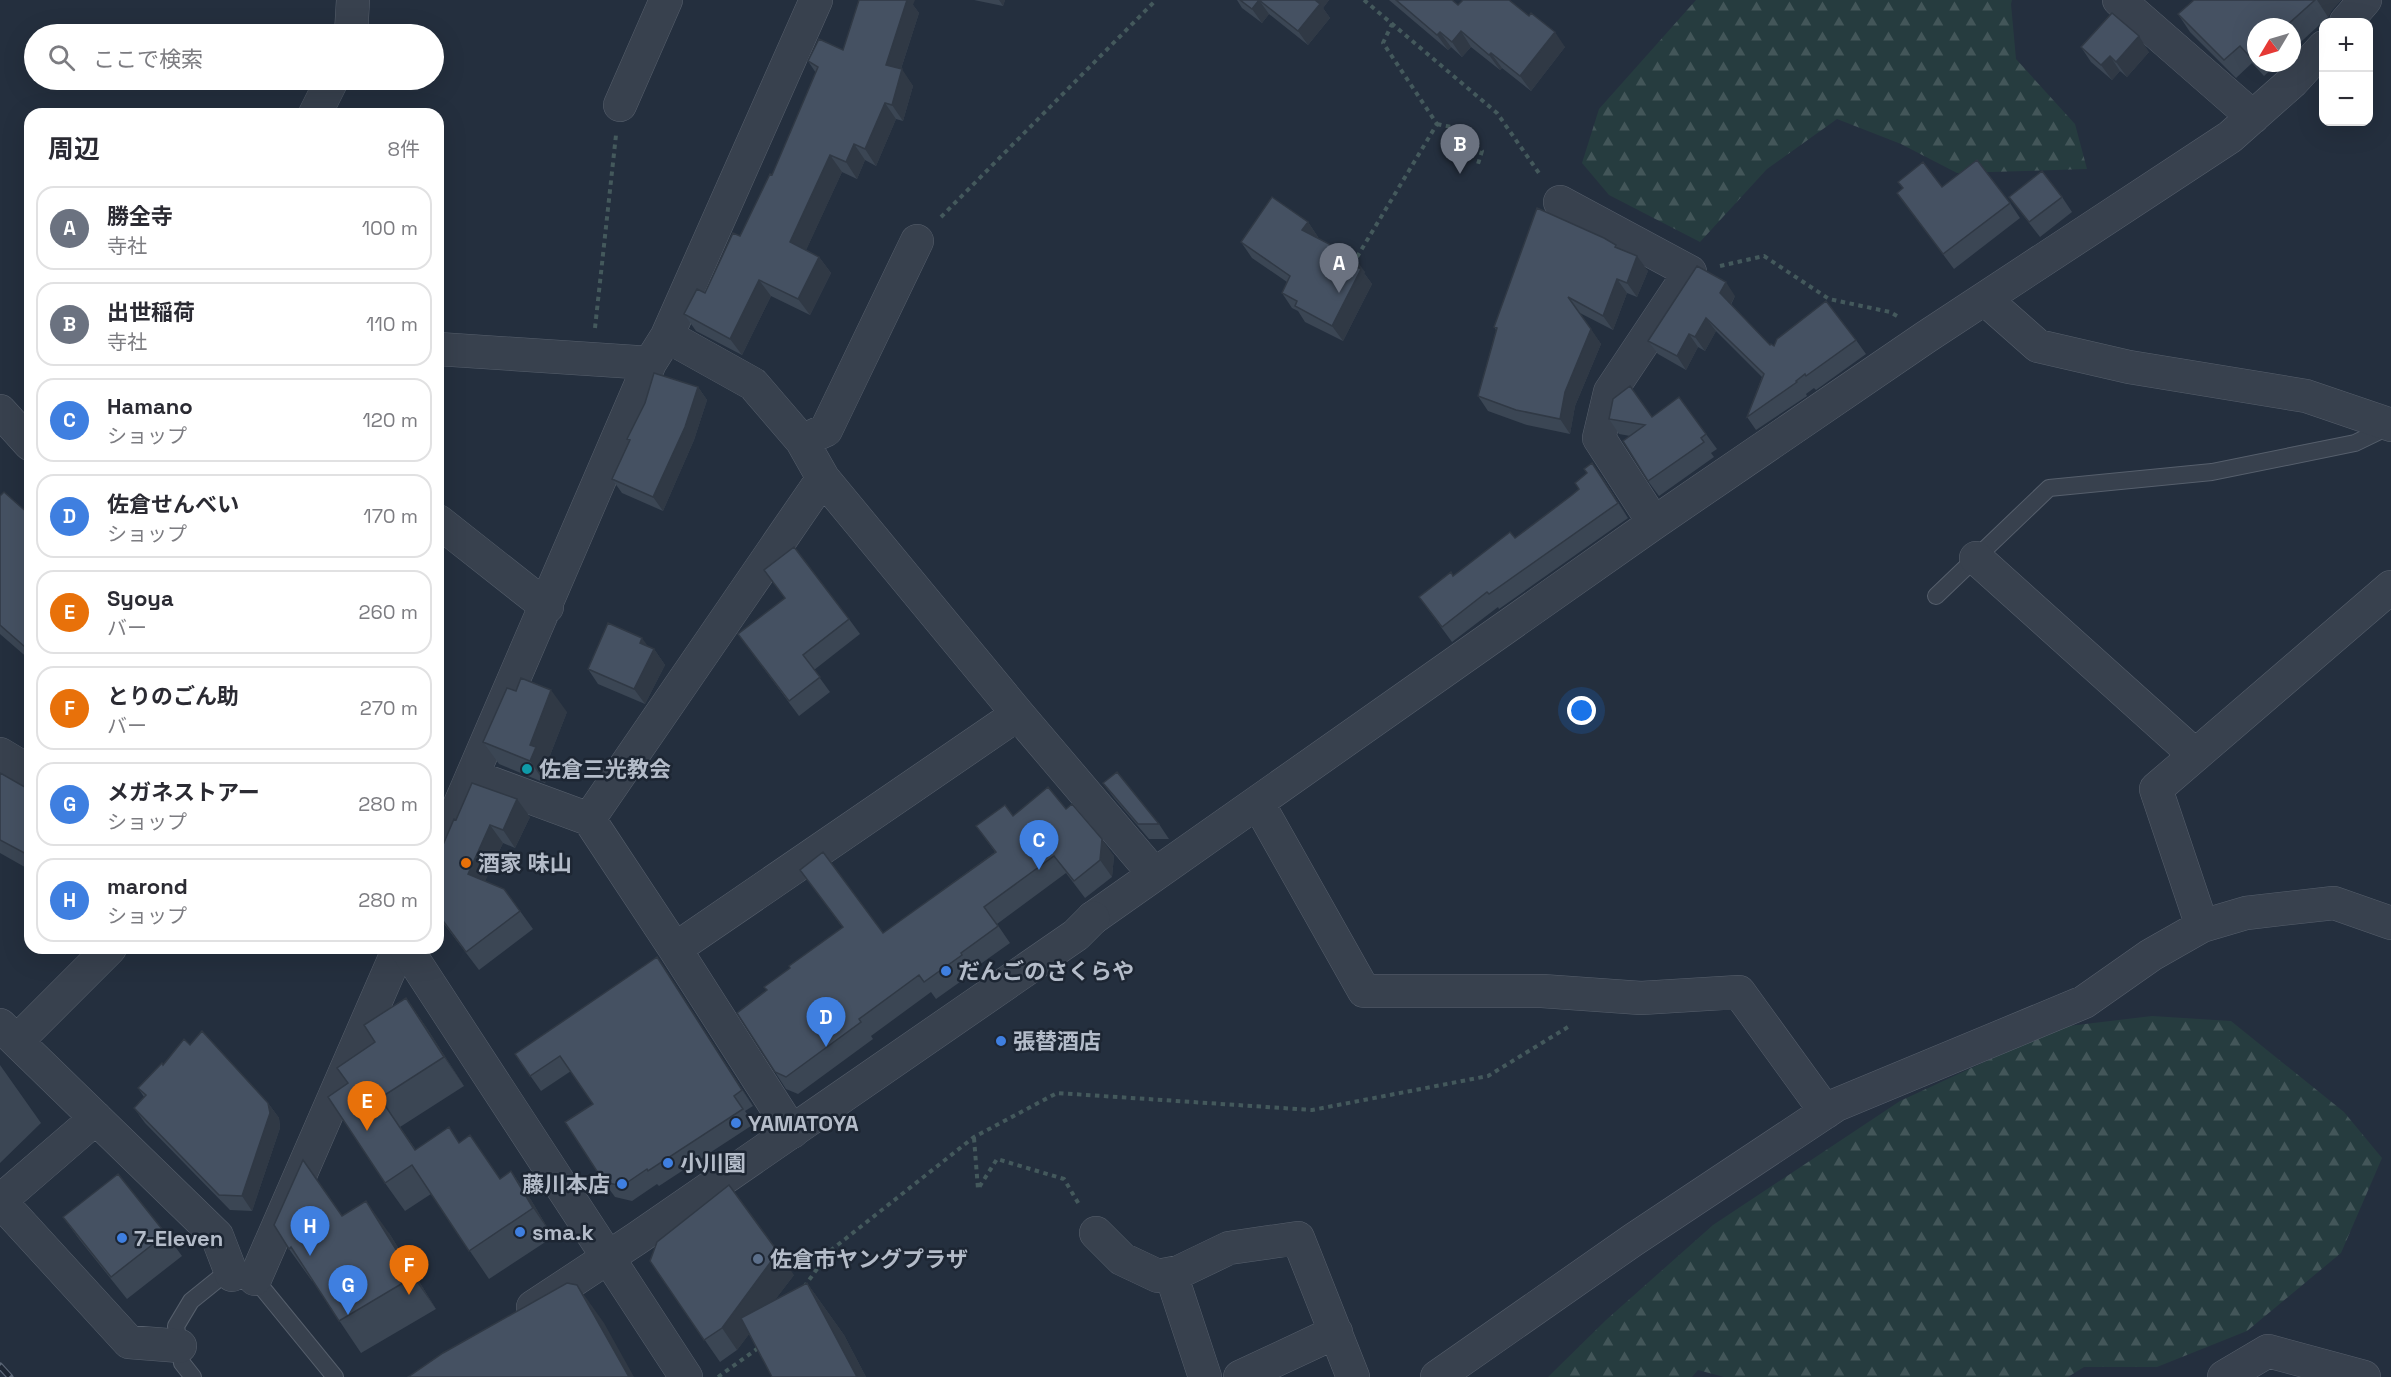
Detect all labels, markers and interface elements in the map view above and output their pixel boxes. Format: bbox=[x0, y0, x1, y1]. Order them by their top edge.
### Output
north arrow bbox=[2247, 18, 2301, 72]
map controls bbox=[2319, 18, 2373, 126]
button: + bbox=[2319, 18, 2373, 72]
search box bbox=[24, 24, 444, 90]
icon: search bbox=[45, 41, 78, 74]
text: ここで検索 bbox=[93, 45, 203, 73]
button: − bbox=[2319, 72, 2373, 126]
pin: B bbox=[1440, 124, 1480, 174]
text: 周辺 bbox=[48, 132, 100, 166]
text: 8件 bbox=[388, 136, 420, 162]
text: 勝全寺 bbox=[107, 202, 173, 230]
text: A bbox=[63, 215, 76, 241]
text: 100 m bbox=[362, 215, 418, 241]
text: 寺社 bbox=[107, 233, 147, 259]
pin: A bbox=[1320, 244, 1358, 293]
text: 出世稲荷 bbox=[107, 298, 195, 326]
text: B bbox=[63, 311, 76, 337]
text: 110 m bbox=[366, 311, 418, 337]
text: 寺社 bbox=[107, 329, 147, 355]
text: Hamano bbox=[107, 392, 193, 420]
text: C bbox=[63, 407, 76, 433]
text: 120 m bbox=[362, 407, 418, 433]
text: ショップ bbox=[107, 423, 187, 449]
text: 佐倉せんべい bbox=[107, 490, 239, 518]
text: D bbox=[63, 503, 76, 529]
text: 170 m bbox=[363, 503, 418, 529]
text: ショップ bbox=[107, 521, 187, 547]
text: Syoya bbox=[107, 584, 174, 612]
text: E bbox=[64, 599, 75, 625]
text: 260 m bbox=[359, 599, 418, 625]
text: バー bbox=[107, 615, 147, 641]
text: とりのごん助 bbox=[107, 682, 239, 710]
text: F bbox=[64, 695, 75, 721]
text: 270 m bbox=[360, 695, 418, 721]
your location bbox=[1567, 696, 1596, 725]
text: バー bbox=[107, 713, 147, 739]
place label: 佐倉三光教会 bbox=[539, 755, 671, 783]
marker: 佐倉三光教会 bbox=[520, 762, 534, 776]
text: メガネストアー bbox=[107, 778, 260, 806]
text: G bbox=[63, 791, 76, 817]
text: 280 m bbox=[358, 791, 418, 817]
text: ショップ bbox=[107, 809, 187, 835]
pin: C bbox=[1020, 820, 1058, 870]
place label: 酒家 味山 bbox=[478, 849, 572, 877]
marker: 酒家 味山 bbox=[459, 856, 473, 870]
text: marond bbox=[107, 872, 188, 900]
text: H bbox=[63, 887, 76, 913]
text: 280 m bbox=[358, 887, 418, 913]
text: ショップ bbox=[107, 903, 187, 929]
place label: だんごのさくらや bbox=[958, 957, 1134, 985]
marker: だんごのさくらや bbox=[939, 964, 953, 978]
pin: D bbox=[806, 998, 846, 1047]
place label: 張替酒店 bbox=[1013, 1027, 1101, 1055]
marker: 張替酒店 bbox=[994, 1034, 1008, 1048]
pin: E bbox=[348, 1082, 386, 1131]
place label: YAMATOYA bbox=[748, 1109, 859, 1137]
marker: YAMATOYA bbox=[729, 1116, 743, 1130]
place label: 小川園 bbox=[680, 1149, 746, 1177]
marker: 小川園 bbox=[661, 1156, 675, 1170]
place label: 藤川本店 bbox=[522, 1170, 610, 1198]
marker: 藤川本店 bbox=[615, 1177, 629, 1191]
pin: H bbox=[290, 1206, 330, 1256]
place label: sma.k bbox=[532, 1218, 595, 1246]
place label: 7-Eleven bbox=[134, 1224, 223, 1252]
marker: sma.k bbox=[513, 1225, 527, 1239]
marker: 7-Eleven bbox=[115, 1231, 129, 1245]
place label: 佐倉市ヤングプラザ bbox=[770, 1245, 968, 1273]
pin: F bbox=[390, 1246, 428, 1295]
marker: 佐倉市ヤングプラザ bbox=[751, 1252, 765, 1266]
pin: G bbox=[328, 1266, 368, 1315]

